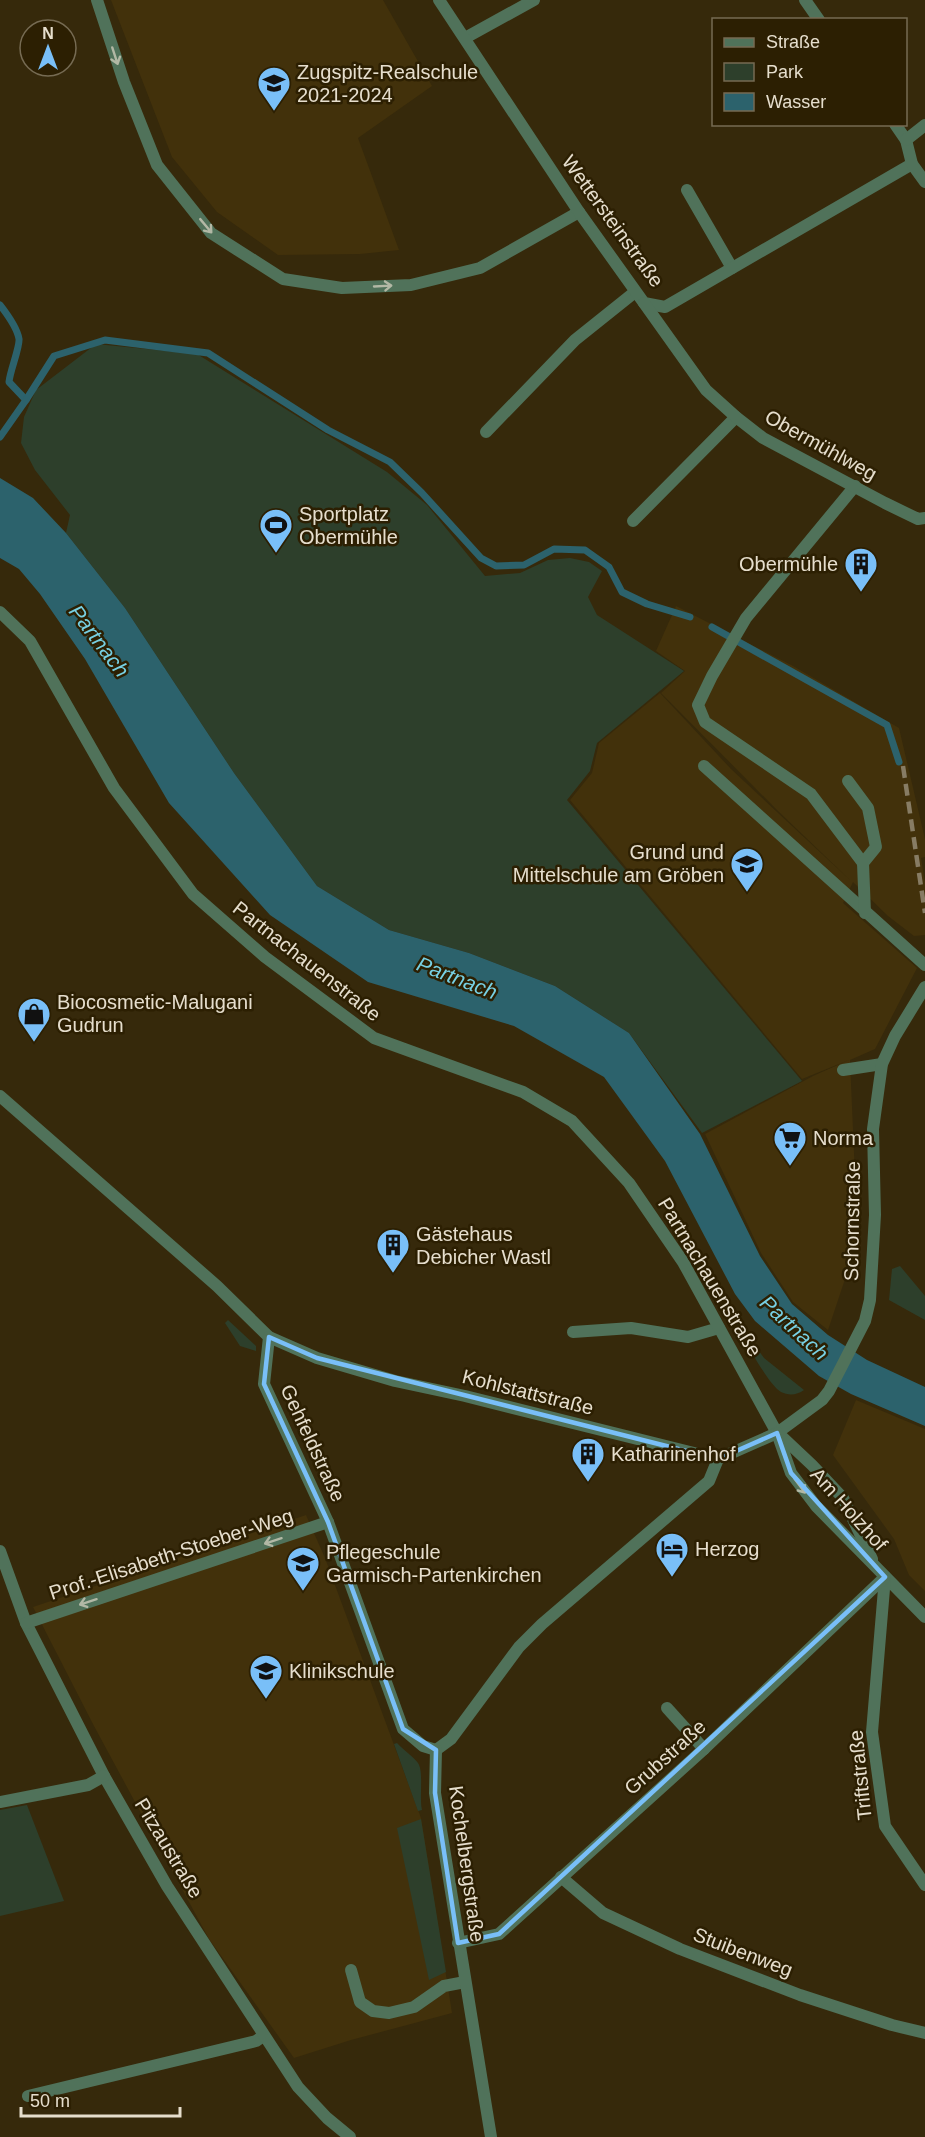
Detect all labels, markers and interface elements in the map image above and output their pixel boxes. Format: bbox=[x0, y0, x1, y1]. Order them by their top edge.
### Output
north arrow bbox=[18, 18, 78, 78]
legend bbox=[712, 18, 907, 126]
text: N bbox=[42, 25, 54, 42]
text: Straße bbox=[766, 32, 820, 52]
one-way arrow bbox=[111, 46, 122, 64]
place label: Zugspitz-Realschule 2021-2024 bbox=[297, 61, 478, 106]
text: Park bbox=[766, 62, 804, 82]
school or university icon: Zugspitz-Realschule 2021-2024 bbox=[256, 65, 292, 112]
text: Wasser bbox=[766, 92, 826, 112]
street label: Wettersteinstraße bbox=[558, 151, 668, 291]
one-way arrow bbox=[199, 218, 212, 234]
one-way arrow bbox=[372, 281, 392, 292]
street label: Obermühlweg bbox=[761, 405, 881, 485]
place label: Sportplatz Obermühle bbox=[299, 503, 398, 548]
sports icon: Sportplatz Obermühle bbox=[258, 507, 294, 554]
building icon: Obermühle bbox=[843, 546, 879, 593]
place label: Obermühle bbox=[739, 553, 838, 575]
water label: Partnach bbox=[65, 600, 134, 681]
place label: Grund und Mittelschule am Gröben bbox=[513, 841, 724, 886]
school or university icon: Grund und Mittelschule am Gröben bbox=[729, 846, 765, 893]
street label: Partnachauenstraße bbox=[229, 897, 385, 1025]
water label: Partnach bbox=[414, 952, 501, 1003]
place label: Biocosmetic-Malugani Gudrun bbox=[57, 991, 253, 1036]
shop icon: Biocosmetic-Malugani Gudrun bbox=[16, 996, 52, 1043]
supermarket icon: Norma bbox=[772, 1120, 808, 1167]
place label: Norma bbox=[813, 1127, 874, 1149]
street label: Schornstraße bbox=[840, 1161, 864, 1281]
street label: Partnachauenstraße bbox=[654, 1194, 766, 1360]
place label: Gästehaus Debicher Wastl bbox=[416, 1223, 551, 1268]
building icon: Gästehaus Debicher Wastl bbox=[375, 1227, 411, 1274]
water label: Partnach bbox=[756, 1291, 833, 1365]
street label: Kohlstattstraße bbox=[460, 1365, 596, 1419]
street label: Gehfeldstraße bbox=[276, 1381, 350, 1505]
building icon: Katharinenhof bbox=[570, 1436, 606, 1483]
place label: Katharinenhof bbox=[611, 1443, 736, 1465]
street label: Am Holzhof bbox=[806, 1463, 892, 1555]
one-way arrow bbox=[794, 1477, 807, 1493]
street label: Prof.-Elisabeth-Stoeber-Weg bbox=[46, 1504, 296, 1604]
hotel icon: Herzog bbox=[654, 1531, 690, 1578]
one-way arrow bbox=[264, 1536, 283, 1547]
place label: Herzog bbox=[695, 1538, 759, 1560]
place label: Pflegeschule Garmisch-Partenkirchen bbox=[326, 1541, 542, 1586]
school or university icon: Pflegeschule Garmisch-Partenkirchen bbox=[285, 1545, 321, 1592]
one-way arrow bbox=[79, 1597, 98, 1608]
school or university icon: Klinikschule bbox=[248, 1653, 284, 1700]
place label: Klinikschule bbox=[289, 1660, 395, 1682]
street label: Grubstraße bbox=[620, 1715, 710, 1799]
street label: Triftstraße bbox=[844, 1729, 876, 1821]
street label: Kochelbergstraße bbox=[445, 1784, 489, 1944]
street label: Pitzaustraße bbox=[131, 1794, 207, 1902]
street label: Stuibenweg bbox=[690, 1923, 796, 1981]
scale bar bbox=[21, 2080, 180, 2118]
text: 50 m bbox=[30, 2091, 70, 2111]

